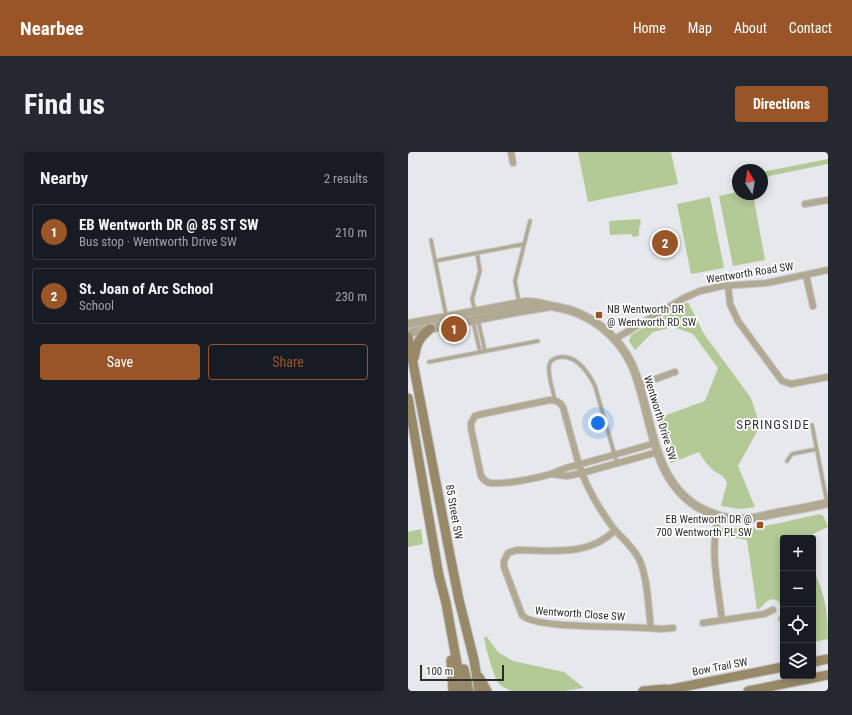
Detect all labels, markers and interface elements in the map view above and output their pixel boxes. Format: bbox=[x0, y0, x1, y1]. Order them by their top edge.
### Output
text: Nearbee bbox=[20, 17, 84, 40]
text: Home bbox=[633, 20, 666, 36]
text: Map bbox=[688, 20, 712, 36]
text: About bbox=[734, 20, 767, 36]
text: Contact bbox=[789, 20, 832, 36]
button: Directions bbox=[735, 86, 828, 122]
text: Find us bbox=[24, 88, 105, 121]
north arrow bbox=[732, 164, 768, 200]
text: Nearby bbox=[40, 168, 88, 188]
text: 2 results bbox=[324, 171, 368, 186]
text: EB Wentworth DR @ 85 ST SW bbox=[79, 216, 259, 234]
text: 1 bbox=[51, 225, 57, 240]
text: 210 m bbox=[335, 225, 367, 240]
pin: 2 bbox=[652, 228, 678, 258]
text: Bus stop · Wentworth Drive SW bbox=[79, 234, 237, 249]
street label: Wentworth Road SW bbox=[706, 260, 795, 286]
text: St. Joan of Arc School bbox=[79, 280, 213, 298]
text: 2 bbox=[51, 289, 57, 304]
text: 230 m bbox=[335, 289, 367, 304]
text: School bbox=[79, 298, 114, 313]
place label: NB Wentworth DR @ Wentworth RD SW bbox=[607, 303, 697, 329]
marker: NB Wentworth DR @ Wentworth RD SW bbox=[594, 310, 604, 320]
pin: 1 bbox=[441, 314, 467, 344]
button: Save bbox=[40, 344, 200, 380]
button: Share bbox=[208, 344, 368, 380]
street label: Wentworth Drive SW bbox=[641, 374, 679, 463]
your location bbox=[588, 413, 608, 433]
district label: SPRINGSIDE bbox=[736, 417, 810, 432]
street label: 85 Street SW bbox=[443, 483, 465, 541]
place label: EB Wentworth DR @ 700 Wentworth PL SW bbox=[656, 513, 753, 539]
marker: EB Wentworth DR @ 700 Wentworth PL SW bbox=[755, 520, 765, 530]
map controls bbox=[780, 535, 816, 679]
button: + bbox=[780, 535, 816, 571]
button: − bbox=[780, 571, 816, 607]
street label: Wentworth Close SW bbox=[534, 604, 626, 624]
button: locate bbox=[780, 607, 816, 643]
button: layers bbox=[780, 643, 816, 679]
street label: Bow Trail SW bbox=[691, 655, 750, 679]
scale bar bbox=[420, 663, 504, 682]
text: 100 m bbox=[426, 665, 453, 678]

